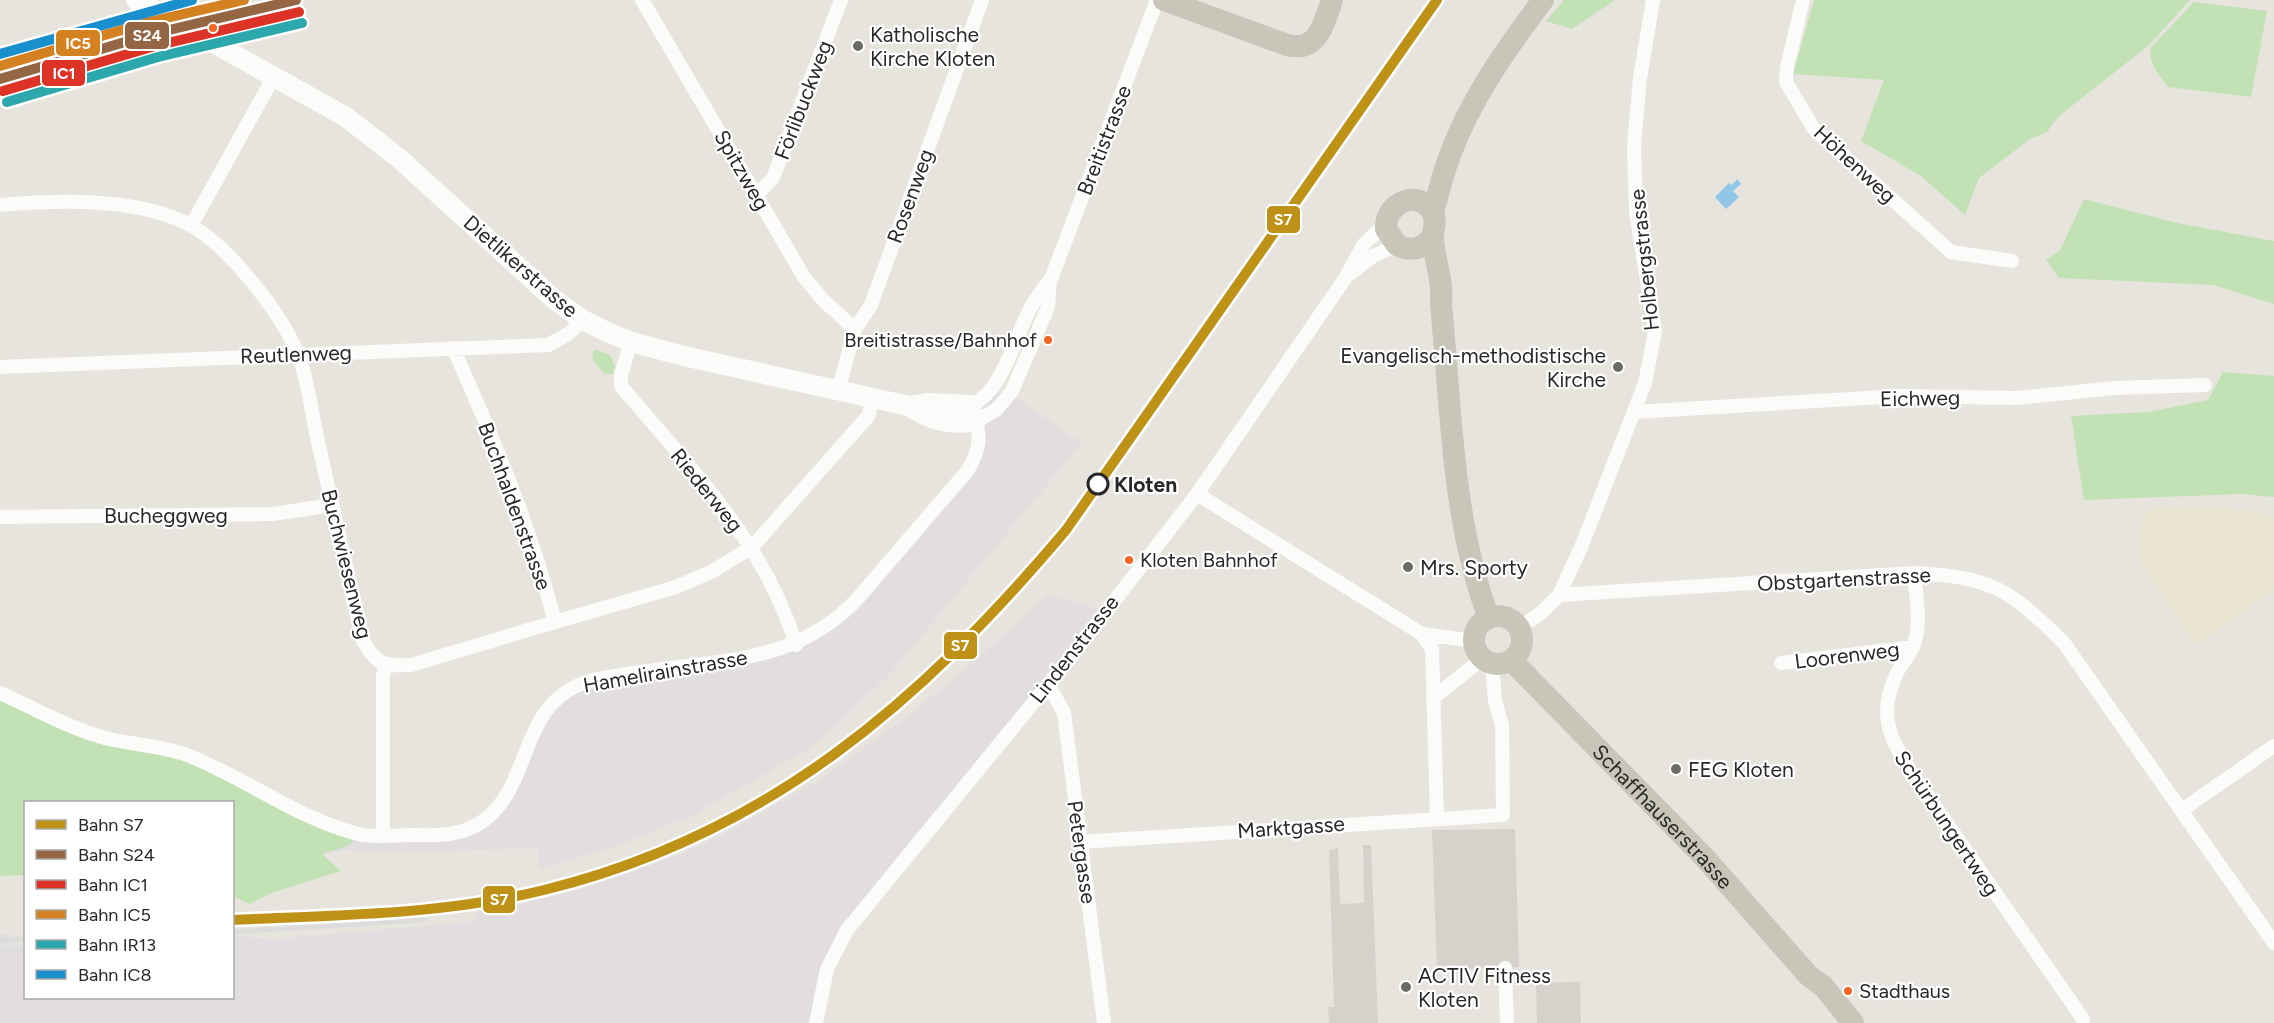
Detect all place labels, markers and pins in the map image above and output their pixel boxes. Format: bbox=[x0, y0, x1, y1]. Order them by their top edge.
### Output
unlabelled marker bbox=[207, 22, 219, 34]
place label: Katholische Kirche Kloten bbox=[870, 22, 995, 71]
marker: Katholische Kirche Kloten bbox=[851, 39, 865, 53]
place label: Breitistrasse/Bahnhof bbox=[844, 328, 1038, 352]
marker: Breitistrasse/Bahnhof bbox=[1042, 334, 1054, 346]
place label: Evangelisch-methodistische Kirche bbox=[1340, 343, 1606, 392]
marker: Evangelisch-methodistische Kirche bbox=[1611, 360, 1625, 374]
place label: Kloten bbox=[1114, 472, 1177, 497]
marker: Kloten bbox=[1087, 473, 1109, 495]
place label: Kloten Bahnhof bbox=[1140, 548, 1278, 572]
marker: Kloten Bahnhof bbox=[1123, 554, 1135, 566]
place label: Mrs. Sporty bbox=[1420, 555, 1528, 580]
marker: Mrs. Sporty bbox=[1401, 560, 1415, 574]
place label: FEG Kloten bbox=[1688, 757, 1794, 782]
marker: FEG Kloten bbox=[1669, 762, 1683, 776]
place label: ACTIV Fitness Kloten bbox=[1418, 963, 1551, 1012]
place label: Stadthaus bbox=[1859, 979, 1950, 1003]
marker: ACTIV Fitness Kloten bbox=[1399, 980, 1413, 994]
marker: Stadthaus bbox=[1842, 985, 1854, 997]

